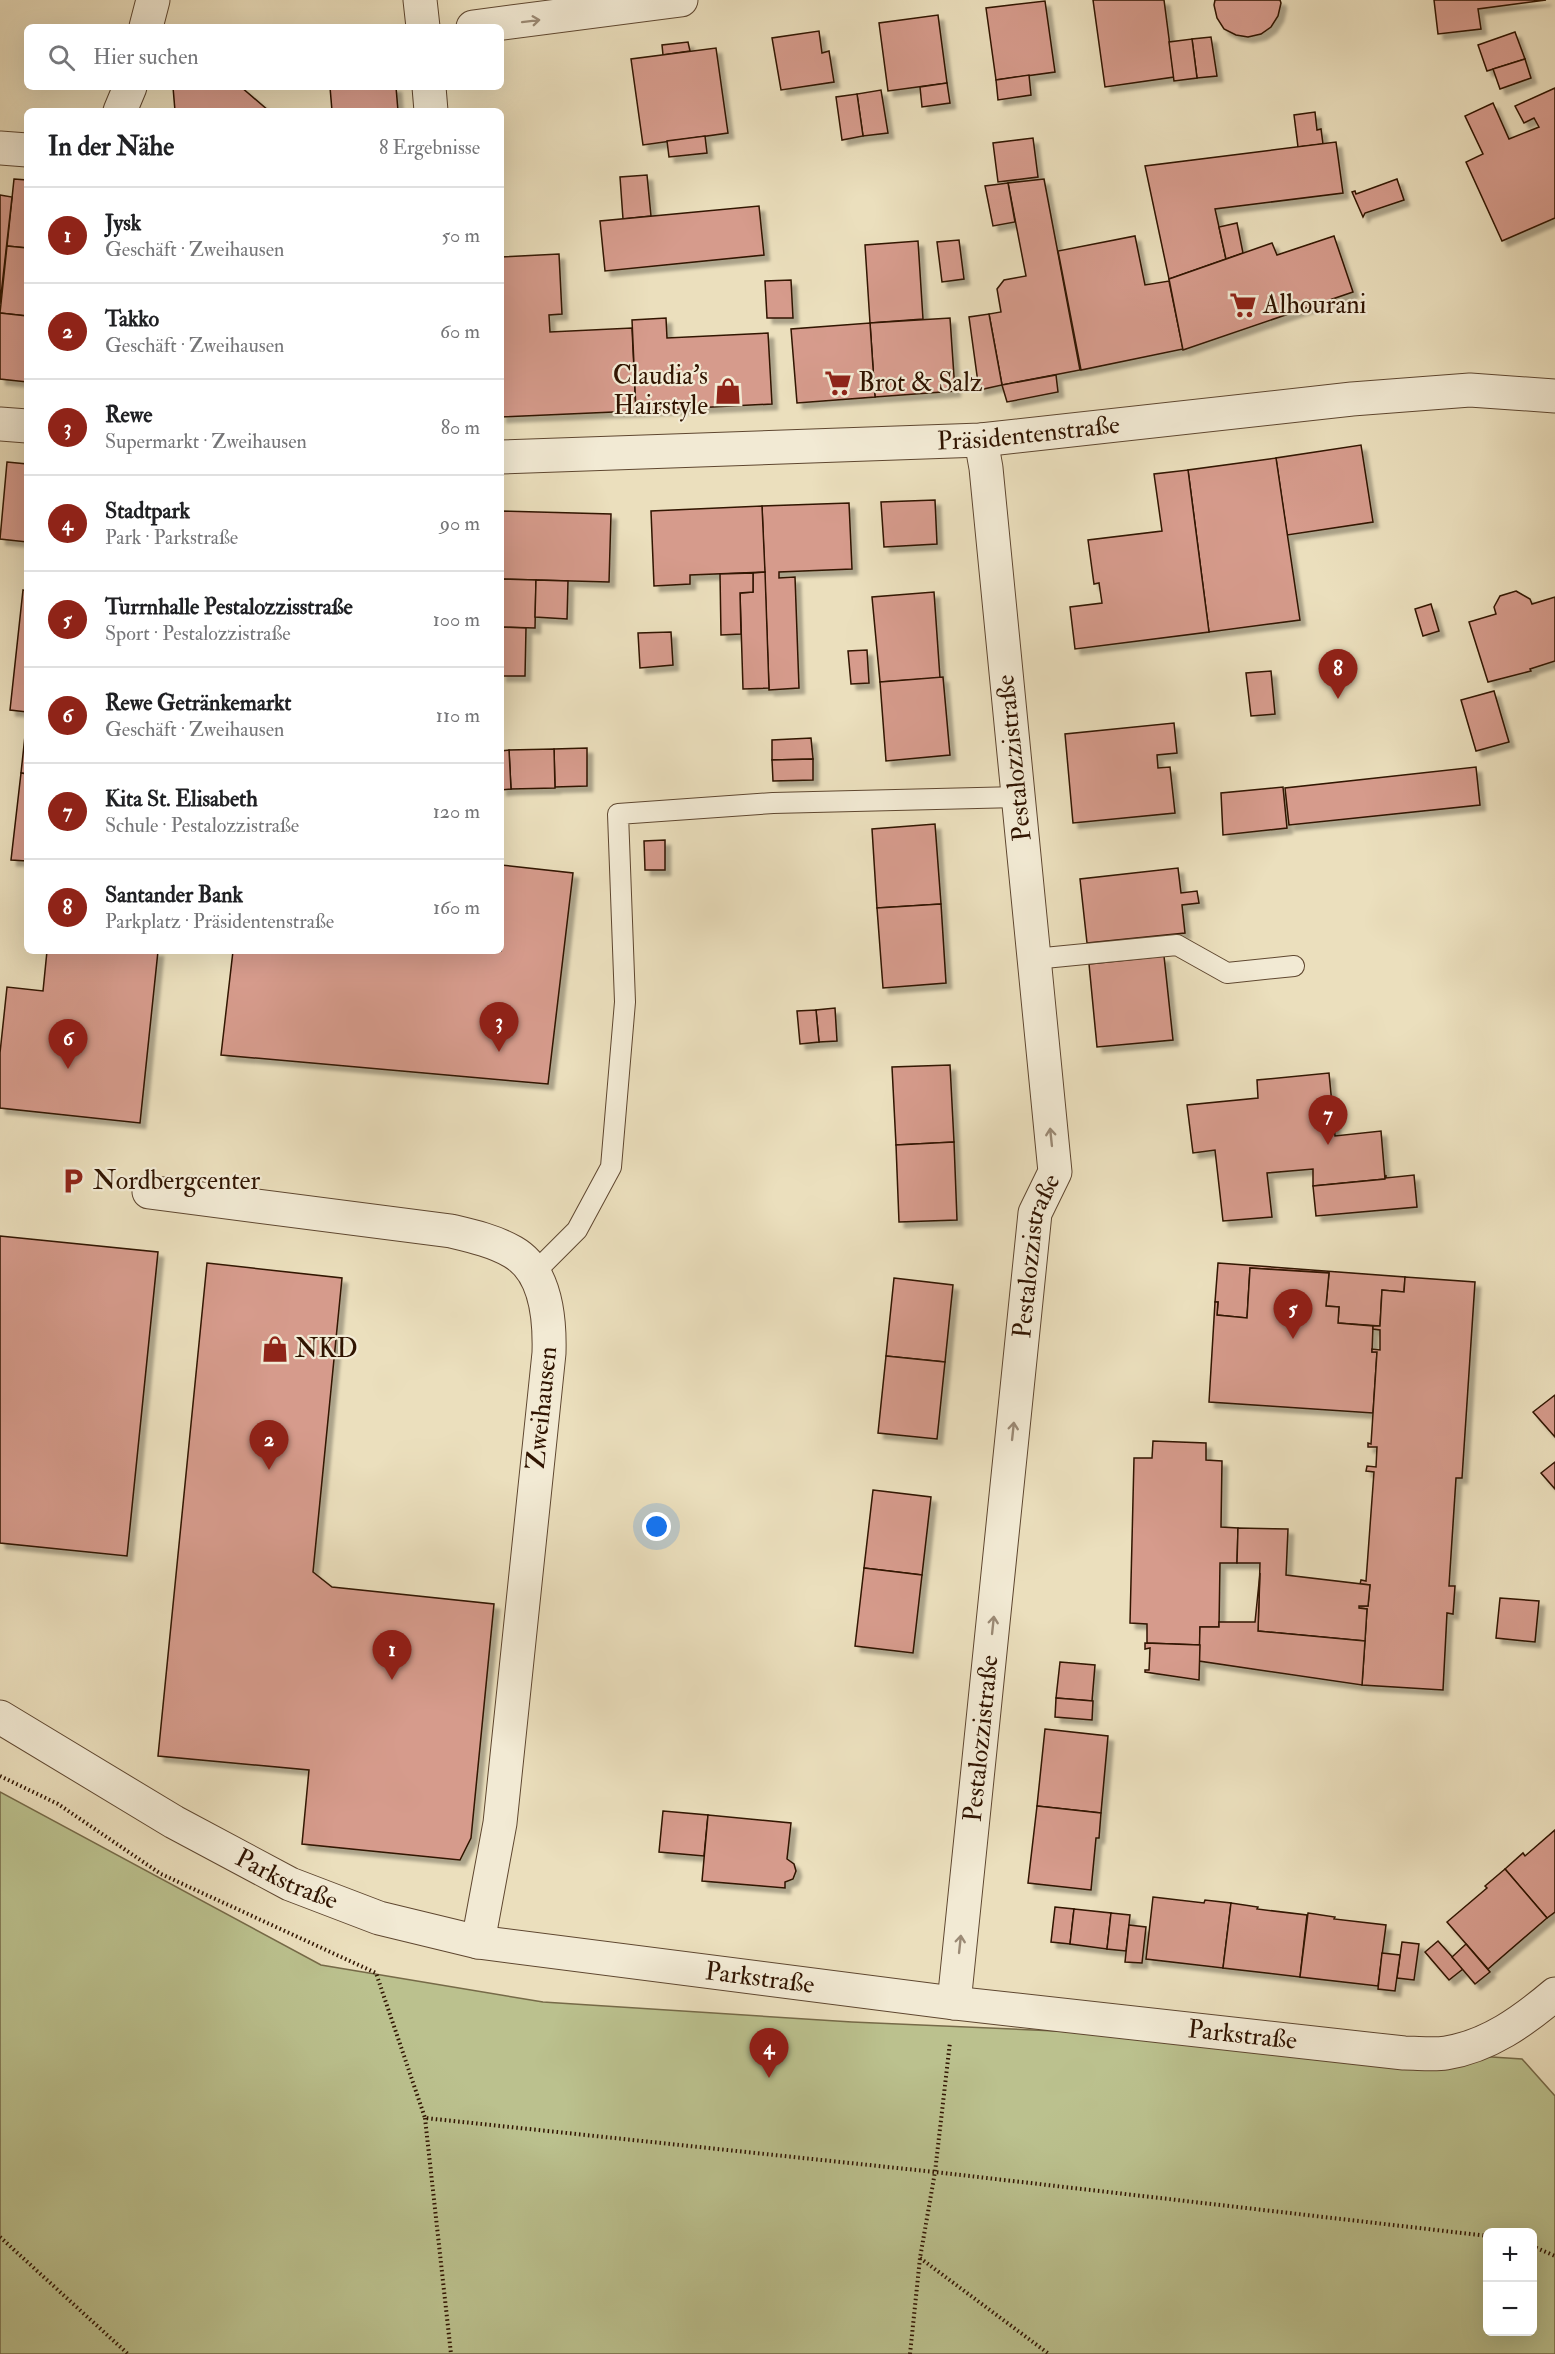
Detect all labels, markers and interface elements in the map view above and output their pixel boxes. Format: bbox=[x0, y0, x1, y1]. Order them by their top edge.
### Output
one-way arrow bbox=[521, 15, 541, 26]
search box bbox=[24, 24, 504, 90]
icon: search bbox=[45, 41, 78, 74]
text: Hier suchen bbox=[93, 43, 199, 71]
text: In der Nähe bbox=[48, 131, 174, 163]
text: 8 Ergebnisse bbox=[379, 135, 480, 160]
text: Jysk bbox=[105, 209, 141, 237]
text: 1 bbox=[64, 223, 71, 248]
text: 50 m bbox=[441, 223, 480, 248]
text: Geschäft · Zweihausen bbox=[105, 237, 284, 262]
place label: Alhourani bbox=[1262, 289, 1367, 321]
supermarket icon: Alhourani bbox=[1228, 290, 1258, 320]
text: Takko bbox=[105, 305, 159, 333]
text: 2 bbox=[62, 319, 73, 344]
text: 60 m bbox=[440, 319, 480, 344]
text: Geschäft · Zweihausen bbox=[105, 333, 284, 358]
place label: Claudia's Hairstyle bbox=[613, 360, 708, 422]
place label: Brot & Salz bbox=[858, 367, 983, 399]
supermarket icon: Brot & Salz bbox=[823, 368, 853, 398]
shop icon: Claudia's Hairstyle bbox=[713, 376, 743, 406]
text: Rewe bbox=[105, 401, 152, 429]
street label: Präsidentenstraße bbox=[936, 409, 1121, 458]
text: 3 bbox=[64, 415, 71, 440]
text: 80 m bbox=[441, 415, 480, 440]
text: Supermarkt · Zweihausen bbox=[105, 429, 307, 454]
text: Stadtpark bbox=[105, 497, 190, 525]
text: 4 bbox=[62, 511, 73, 536]
text: 90 m bbox=[440, 511, 480, 536]
text: Park · Parkstraße bbox=[105, 525, 238, 550]
text: Turrnhalle Pestalozzisstraße bbox=[105, 593, 353, 621]
text: 5 bbox=[63, 607, 72, 632]
text: 100 m bbox=[433, 607, 480, 632]
text: Sport · Pestalozzistraße bbox=[105, 621, 291, 646]
pin: 8 bbox=[1318, 650, 1358, 699]
street label: Pestalozzistraße bbox=[989, 673, 1039, 843]
text: Rewe Getränkemarkt bbox=[105, 689, 291, 717]
text: 6 bbox=[62, 703, 73, 728]
text: 110 m bbox=[436, 703, 480, 728]
text: Geschäft · Zweihausen bbox=[105, 717, 284, 742]
text: Kita St. Elisabeth bbox=[105, 785, 258, 813]
text: 7 bbox=[63, 799, 72, 824]
text: 120 m bbox=[433, 799, 480, 824]
text: Schule · Pestalozzistraße bbox=[105, 813, 299, 838]
text: Santander Bank bbox=[105, 881, 243, 909]
text: 8 bbox=[63, 895, 72, 920]
text: 160 m bbox=[433, 895, 480, 920]
text: Parkplatz · Präsidentenstraße bbox=[105, 909, 334, 934]
pin: 3 bbox=[480, 1002, 518, 1052]
pin: 6 bbox=[48, 1020, 88, 1069]
pin: 7 bbox=[1308, 1096, 1348, 1145]
one-way arrow bbox=[1045, 1128, 1056, 1147]
place label: Nordbergcenter bbox=[93, 1165, 260, 1197]
parking icon: Nordbergcenter bbox=[58, 1166, 88, 1196]
street label: Pestalozzistraße bbox=[1006, 1169, 1068, 1340]
pin: 5 bbox=[1274, 1290, 1312, 1339]
place label: NKD bbox=[295, 1333, 358, 1365]
shop icon: NKD bbox=[260, 1334, 290, 1364]
street label: Zweihausen bbox=[520, 1345, 564, 1471]
pin: 2 bbox=[250, 1420, 288, 1470]
one-way arrow bbox=[1008, 1422, 1019, 1442]
your location bbox=[642, 1512, 671, 1541]
one-way arrow bbox=[988, 1616, 999, 1636]
pin: 1 bbox=[372, 1630, 412, 1680]
street label: Pestalozzistraße bbox=[957, 1653, 1006, 1823]
street label: Parkstraße bbox=[230, 1842, 343, 1917]
one-way arrow bbox=[955, 1935, 966, 1955]
street label: Parkstraße bbox=[703, 1955, 816, 2001]
street label: Parkstraße bbox=[1186, 2013, 1299, 2057]
pin: 4 bbox=[750, 2028, 788, 2078]
map controls bbox=[1483, 2228, 1537, 2336]
button: + bbox=[1483, 2228, 1537, 2282]
button: − bbox=[1483, 2282, 1537, 2336]

